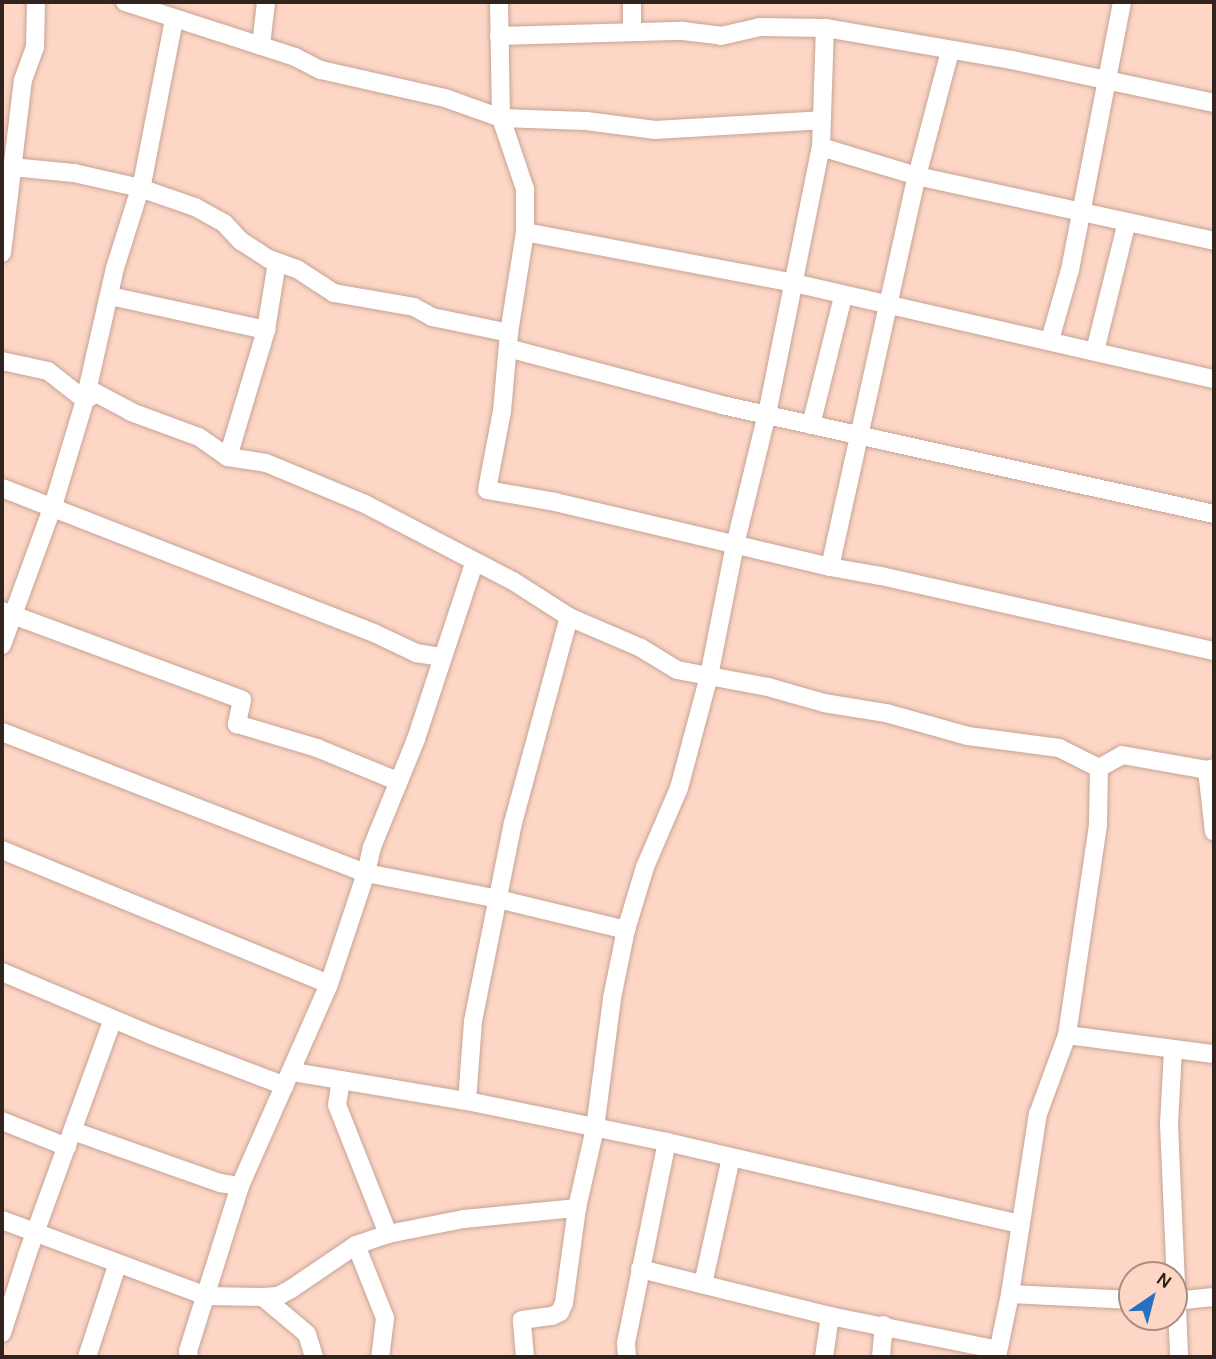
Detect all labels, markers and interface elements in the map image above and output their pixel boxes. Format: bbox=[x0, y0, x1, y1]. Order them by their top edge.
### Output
north arrow bbox=[1118, 1261, 1188, 1331]
text: N bbox=[1152, 1268, 1176, 1293]

